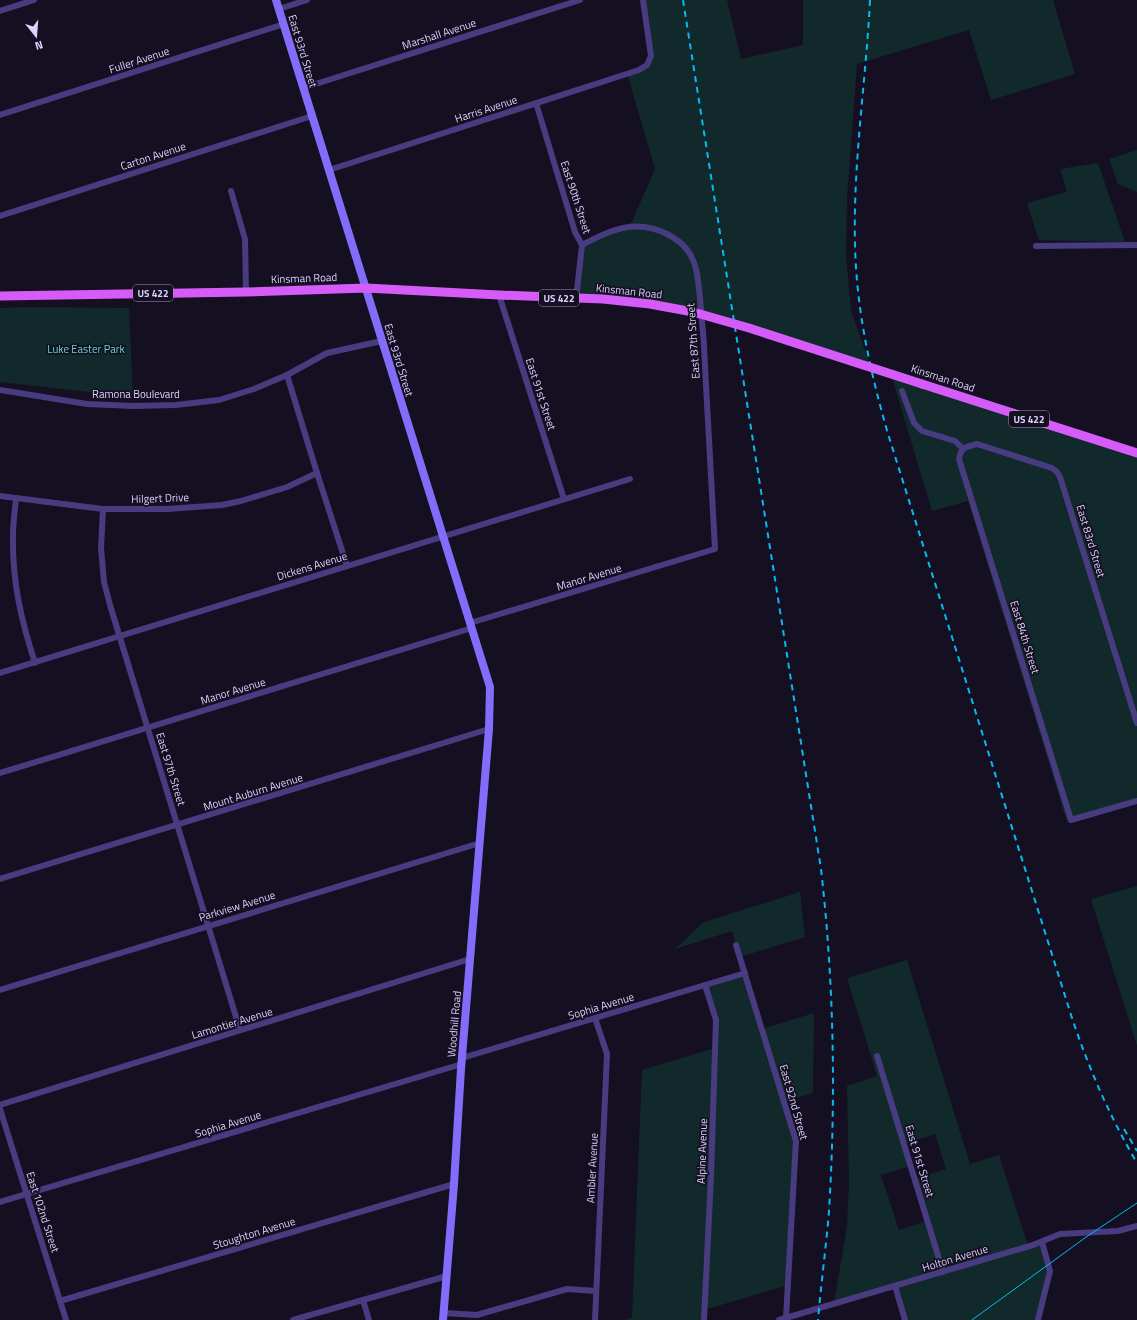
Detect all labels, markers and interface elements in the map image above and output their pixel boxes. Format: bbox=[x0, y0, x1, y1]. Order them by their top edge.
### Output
street label: East 93rd Street bbox=[284, 13, 322, 90]
street label: Marshall Avenue bbox=[400, 14, 479, 54]
north arrow bbox=[16, 16, 56, 56]
text: N bbox=[33, 37, 45, 54]
street label: Fuller Avenue bbox=[107, 43, 172, 77]
street label: Harris Avenue bbox=[453, 91, 520, 127]
street label: Carton Avenue bbox=[118, 138, 188, 174]
street label: East 90th Street bbox=[557, 158, 595, 236]
street label: Kinsman Road bbox=[270, 269, 338, 287]
street label: Kinsman Road bbox=[595, 280, 663, 302]
road number: US 422 bbox=[133, 285, 173, 301]
road number: US 422 bbox=[539, 290, 579, 306]
street label: East 87th Street bbox=[682, 302, 704, 379]
street label: East 93rd Street bbox=[380, 322, 418, 399]
park label: Luke Easter Park bbox=[47, 341, 126, 357]
street label: East 91st Street bbox=[522, 356, 560, 432]
street label: Kinsman Road bbox=[909, 360, 977, 396]
street label: Ramona Boulevard bbox=[92, 386, 180, 402]
road number: US 422 bbox=[1009, 411, 1049, 427]
street label: Hilgert Drive bbox=[131, 489, 190, 507]
street label: East 83rd Street bbox=[1072, 503, 1110, 580]
street label: Dickens Avenue bbox=[275, 548, 350, 584]
street label: Manor Avenue bbox=[555, 559, 624, 594]
street label: East 84th Street bbox=[1006, 598, 1044, 676]
street label: Manor Avenue bbox=[199, 673, 268, 708]
street label: East 97th Street bbox=[152, 730, 190, 808]
street label: Mount Auburn Avenue bbox=[201, 769, 305, 815]
street label: Parkview Avenue bbox=[197, 887, 278, 925]
street label: Sophia Avenue bbox=[566, 988, 636, 1024]
street label: Woodhill Road bbox=[443, 990, 465, 1058]
street label: Lamontier Avenue bbox=[189, 1003, 275, 1043]
street label: East 92nd Street bbox=[776, 1062, 812, 1142]
street label: Sophia Avenue bbox=[193, 1106, 263, 1142]
street label: Alpine Avenue bbox=[693, 1118, 711, 1184]
street label: East 91st Street bbox=[901, 1123, 939, 1199]
street label: Ambler Avenue bbox=[582, 1132, 602, 1204]
street label: East 102nd Street bbox=[22, 1170, 64, 1255]
street label: Stoughton Avenue bbox=[211, 1213, 298, 1253]
street label: Holton Avenue bbox=[920, 1240, 990, 1276]

